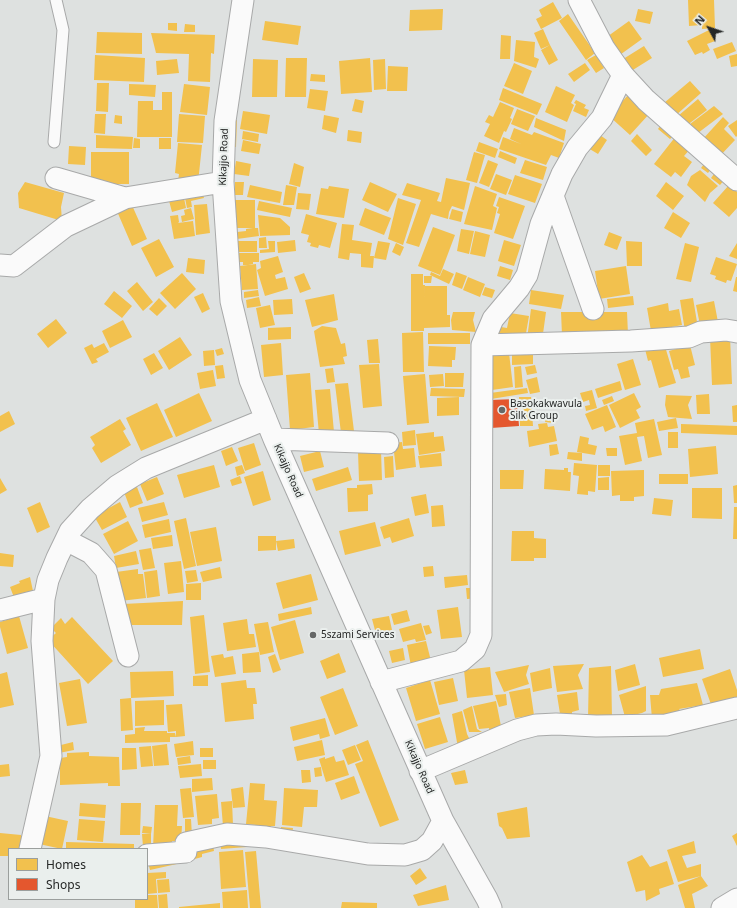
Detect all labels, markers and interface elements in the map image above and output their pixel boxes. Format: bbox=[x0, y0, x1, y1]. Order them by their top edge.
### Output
north arrow bbox=[689, 8, 729, 48]
text: N bbox=[691, 12, 708, 28]
street label: Kikajjo Road bbox=[217, 128, 231, 186]
place label: Basokakwavula Silk Group bbox=[510, 398, 582, 422]
marker: Basokakwavula Silk Group bbox=[497, 405, 507, 415]
street label: Kikajjo Road bbox=[271, 442, 305, 500]
place label: 5szami Services bbox=[321, 629, 394, 641]
marker: 5szami Services bbox=[308, 630, 318, 640]
street label: Kikajjo Road bbox=[402, 738, 436, 796]
legend bbox=[8, 848, 148, 900]
text: Homes bbox=[46, 856, 86, 873]
text: Shops bbox=[46, 876, 80, 893]

